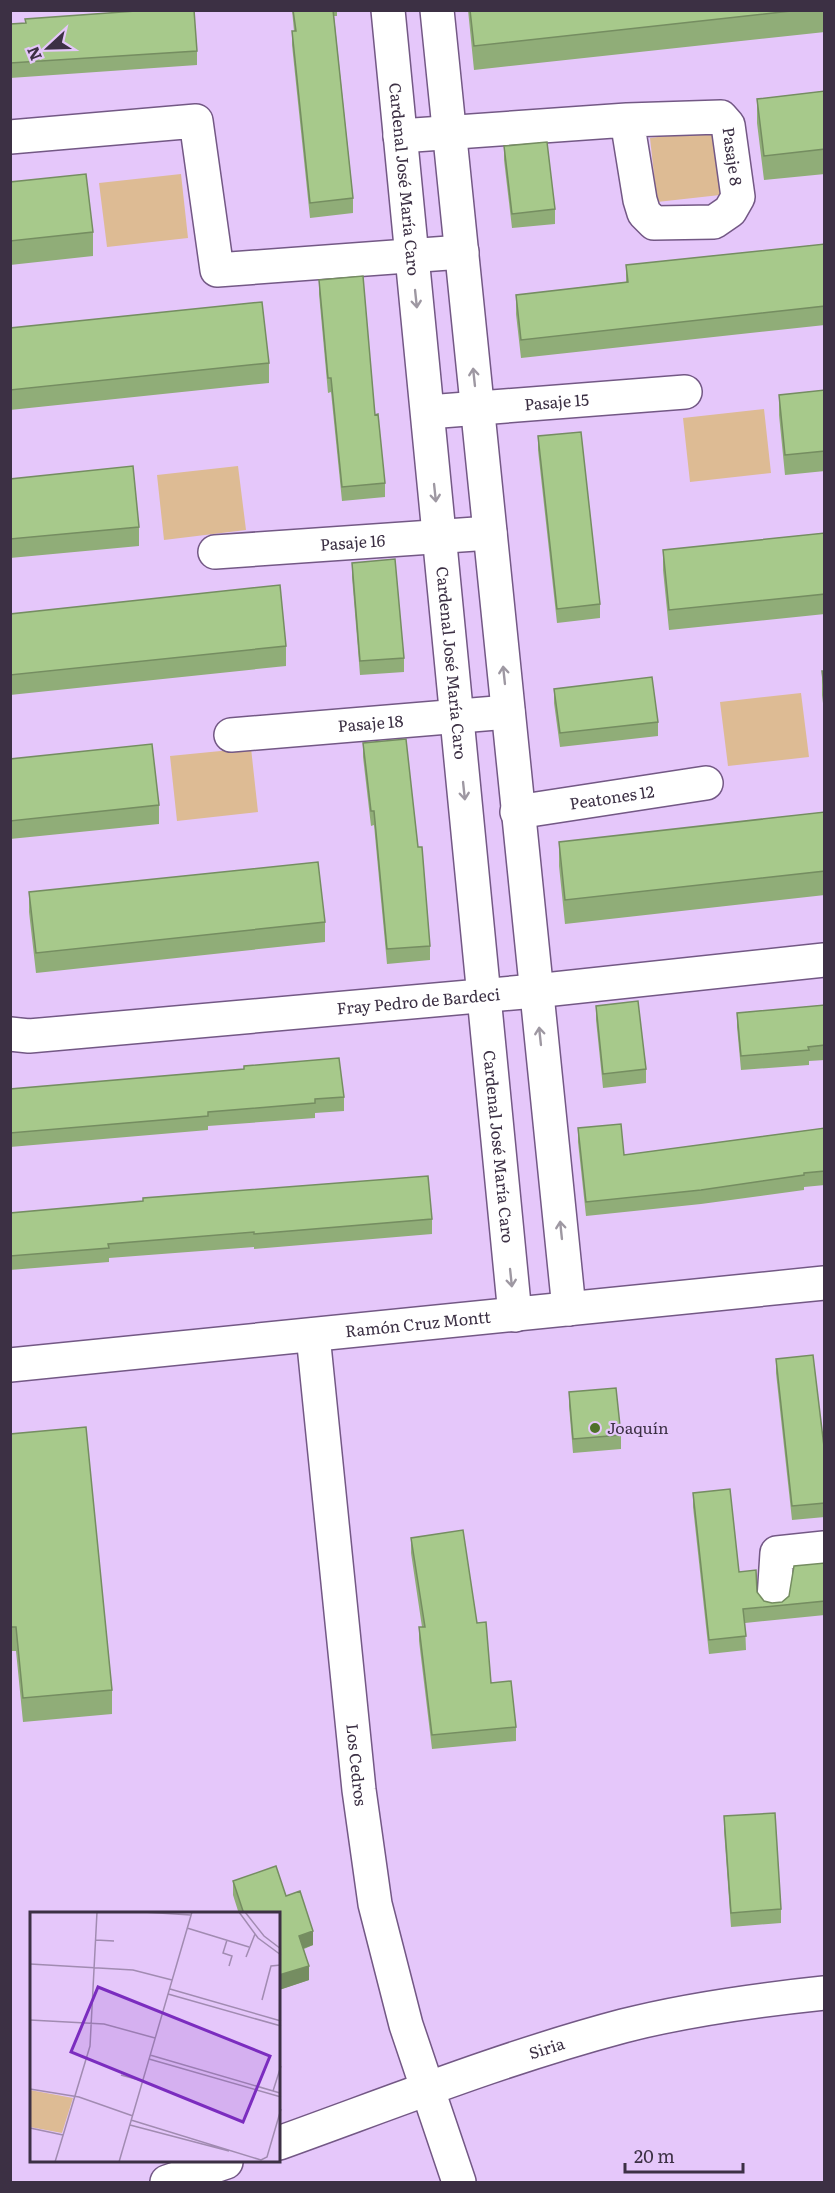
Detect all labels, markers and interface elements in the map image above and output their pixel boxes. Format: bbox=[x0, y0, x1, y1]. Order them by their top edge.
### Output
north arrow bbox=[18, 18, 78, 78]
text: N bbox=[20, 43, 47, 65]
street label: Cardenal José María Caro bbox=[384, 81, 427, 277]
street label: Pasaje 8 bbox=[717, 125, 749, 187]
one-way arrow bbox=[411, 288, 422, 308]
one-way arrow bbox=[468, 367, 479, 387]
street label: Pasaje 15 bbox=[523, 387, 590, 415]
one-way arrow bbox=[430, 482, 441, 502]
street label: Pasaje 16 bbox=[319, 527, 386, 556]
street label: Cardenal José María Caro bbox=[431, 565, 474, 760]
one-way arrow bbox=[498, 666, 509, 686]
street label: Pasaje 18 bbox=[337, 708, 404, 737]
street label: Peatones 12 bbox=[568, 778, 656, 815]
one-way arrow bbox=[459, 781, 470, 801]
street label: Fray Pedro de Bardeci bbox=[336, 981, 501, 1020]
one-way arrow bbox=[534, 1027, 545, 1047]
street label: Cardenal José María Caro bbox=[478, 1049, 521, 1244]
one-way arrow bbox=[555, 1221, 566, 1241]
one-way arrow bbox=[506, 1268, 517, 1287]
street label: Ramón Cruz Montt bbox=[344, 1304, 492, 1342]
place label: Joaquín bbox=[607, 1415, 669, 1439]
marker: Joaquín bbox=[588, 1421, 602, 1435]
street label: Los Cedros bbox=[341, 1722, 374, 1807]
inset map bbox=[30, 1912, 280, 2163]
street label: Siria bbox=[525, 2030, 568, 2064]
scale bar bbox=[625, 2136, 744, 2174]
text: 20 m bbox=[634, 2142, 675, 2169]

